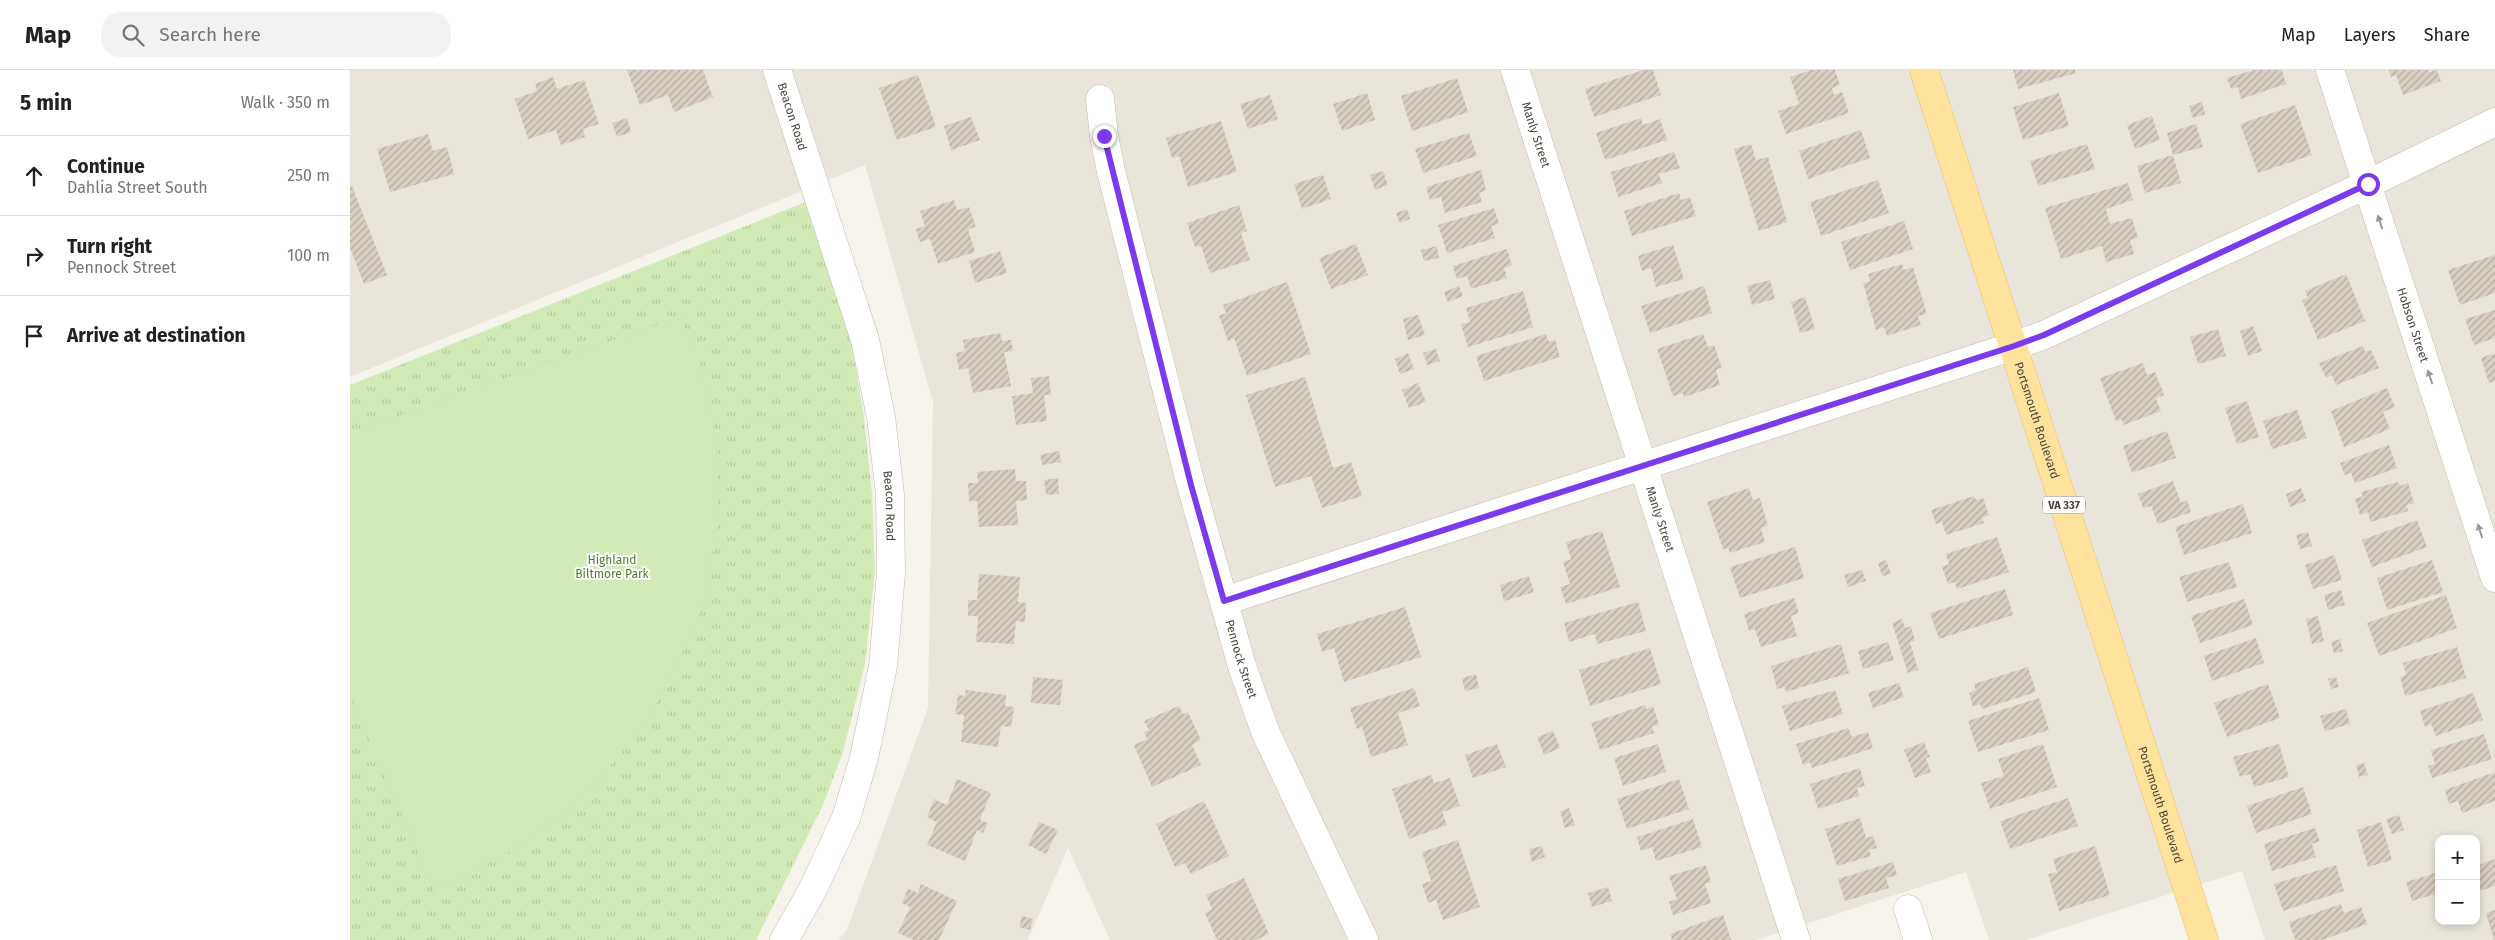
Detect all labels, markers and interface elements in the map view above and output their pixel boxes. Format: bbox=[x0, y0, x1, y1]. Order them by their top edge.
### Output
search box bbox=[101, 12, 451, 57]
text: Map bbox=[25, 21, 71, 49]
icon: search bbox=[119, 21, 147, 49]
text: Search here bbox=[159, 23, 261, 46]
text: Map bbox=[2281, 24, 2316, 46]
text: Layers bbox=[2344, 24, 2396, 46]
text: Share bbox=[2424, 24, 2470, 46]
street label: Beacon Road bbox=[775, 81, 810, 152]
text: 5 min bbox=[20, 90, 72, 116]
text: Walk · 350 m bbox=[241, 93, 330, 112]
street label: Manly Street bbox=[1519, 100, 1553, 170]
route end bbox=[1093, 125, 1116, 148]
text: Continue bbox=[67, 155, 145, 178]
icon: ahead bbox=[20, 162, 48, 190]
text: 250 m bbox=[287, 166, 330, 185]
route start bbox=[2357, 173, 2380, 196]
text: Dahlia Street South bbox=[67, 178, 208, 197]
one-way arrow bbox=[2376, 214, 2384, 229]
text: Turn right bbox=[67, 235, 152, 258]
icon: right bbox=[20, 242, 48, 270]
text: 100 m bbox=[287, 246, 330, 265]
text: Pennock Street bbox=[67, 258, 176, 277]
street label: Hobson Street bbox=[2394, 286, 2432, 365]
icon: arrive bbox=[20, 322, 48, 350]
text: Arrive at destination bbox=[67, 324, 246, 347]
street label: Portsmouth Boulevard bbox=[2011, 360, 2062, 481]
one-way arrow bbox=[2426, 369, 2434, 384]
street label: Beacon Road bbox=[880, 470, 898, 541]
street label: Manly Street bbox=[1643, 485, 1677, 554]
road number: VA 337 bbox=[2043, 496, 2085, 514]
one-way arrow bbox=[2476, 524, 2483, 539]
park label: Highland Biltmore Park bbox=[575, 553, 650, 581]
street label: Pennock Street bbox=[1222, 618, 1260, 701]
street label: Portsmouth Boulevard bbox=[2135, 745, 2186, 865]
map controls bbox=[2435, 835, 2480, 925]
button: + bbox=[2435, 835, 2480, 880]
button: − bbox=[2435, 880, 2480, 925]

